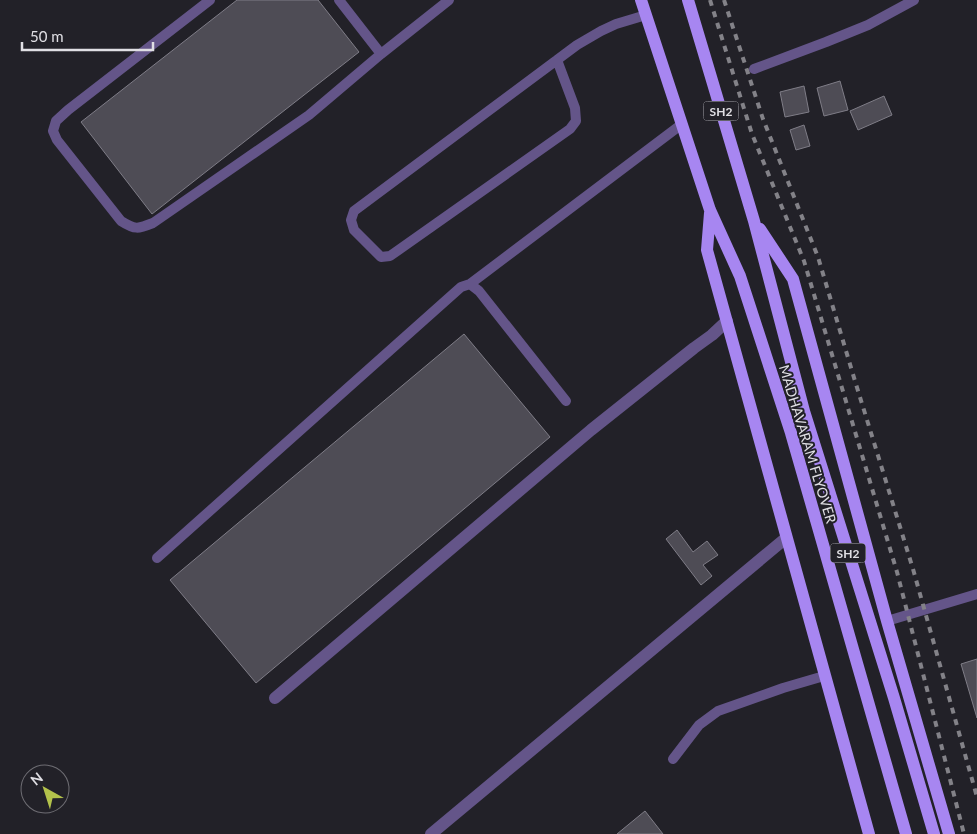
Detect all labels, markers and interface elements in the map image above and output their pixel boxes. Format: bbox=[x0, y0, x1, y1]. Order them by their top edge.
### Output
scale bar bbox=[22, 20, 154, 52]
text: 50 m bbox=[30, 27, 64, 45]
road number: SH2 bbox=[704, 102, 738, 120]
street label: MADHAVARAM FLYOVER bbox=[776, 363, 840, 526]
road number: SH2 bbox=[830, 544, 866, 562]
north arrow bbox=[20, 764, 70, 814]
text: N bbox=[27, 769, 46, 789]

